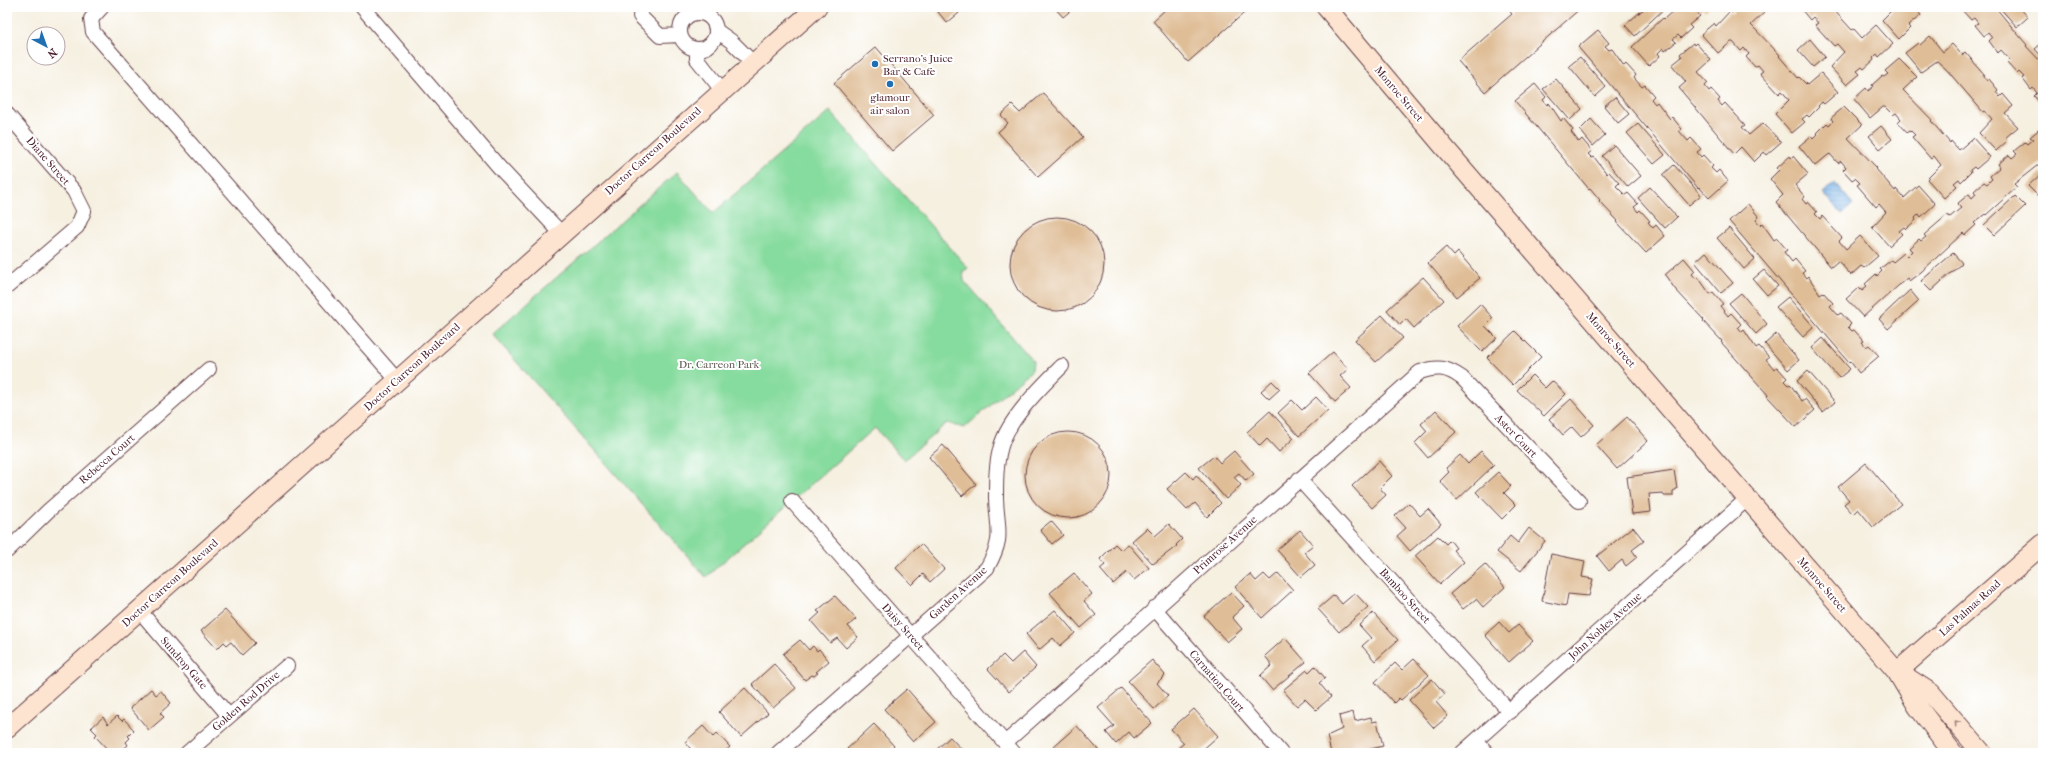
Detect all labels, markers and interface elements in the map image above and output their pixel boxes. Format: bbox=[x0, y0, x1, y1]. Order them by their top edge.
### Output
north arrow bbox=[26, 26, 66, 66]
text: N bbox=[44, 46, 60, 61]
place label: Serrano's Juice Bar & Cafe bbox=[883, 52, 953, 78]
marker: Serrano's Juice Bar & Cafe bbox=[870, 59, 880, 69]
street label: Monroe Street bbox=[1372, 63, 1426, 125]
marker: glamour air salon bbox=[885, 79, 895, 89]
place label: glamour air salon bbox=[870, 91, 910, 117]
street label: Doctor Carreon Boulevard bbox=[602, 104, 705, 198]
street label: Diane Street bbox=[23, 134, 73, 188]
street label: Monroe Street bbox=[1584, 310, 1639, 370]
street label: Doctor Carreon Boulevard bbox=[361, 320, 464, 414]
park label: Dr. Carreon Park bbox=[679, 358, 760, 371]
street label: Aster Court bbox=[1491, 411, 1540, 460]
street label: Rebecca Court bbox=[77, 431, 138, 487]
street label: Primrose Avenue bbox=[1190, 513, 1260, 577]
street label: Doctor Carreon Boulevard bbox=[119, 536, 222, 630]
street label: Monroe Street bbox=[1795, 555, 1850, 615]
street label: Garden Avenue bbox=[926, 563, 990, 622]
street label: Bamboo Street bbox=[1377, 566, 1433, 626]
street label: Las Palmas Road bbox=[1937, 576, 2004, 639]
street label: John Nobles Avenue bbox=[1565, 589, 1645, 663]
street label: Daisy Street bbox=[879, 601, 927, 653]
street label: Sundrop Gate bbox=[158, 634, 211, 692]
street label: Carnation Court bbox=[1187, 647, 1247, 715]
street label: Golden Rod Drive bbox=[210, 668, 283, 734]
one-way arrow bbox=[1954, 721, 1961, 728]

